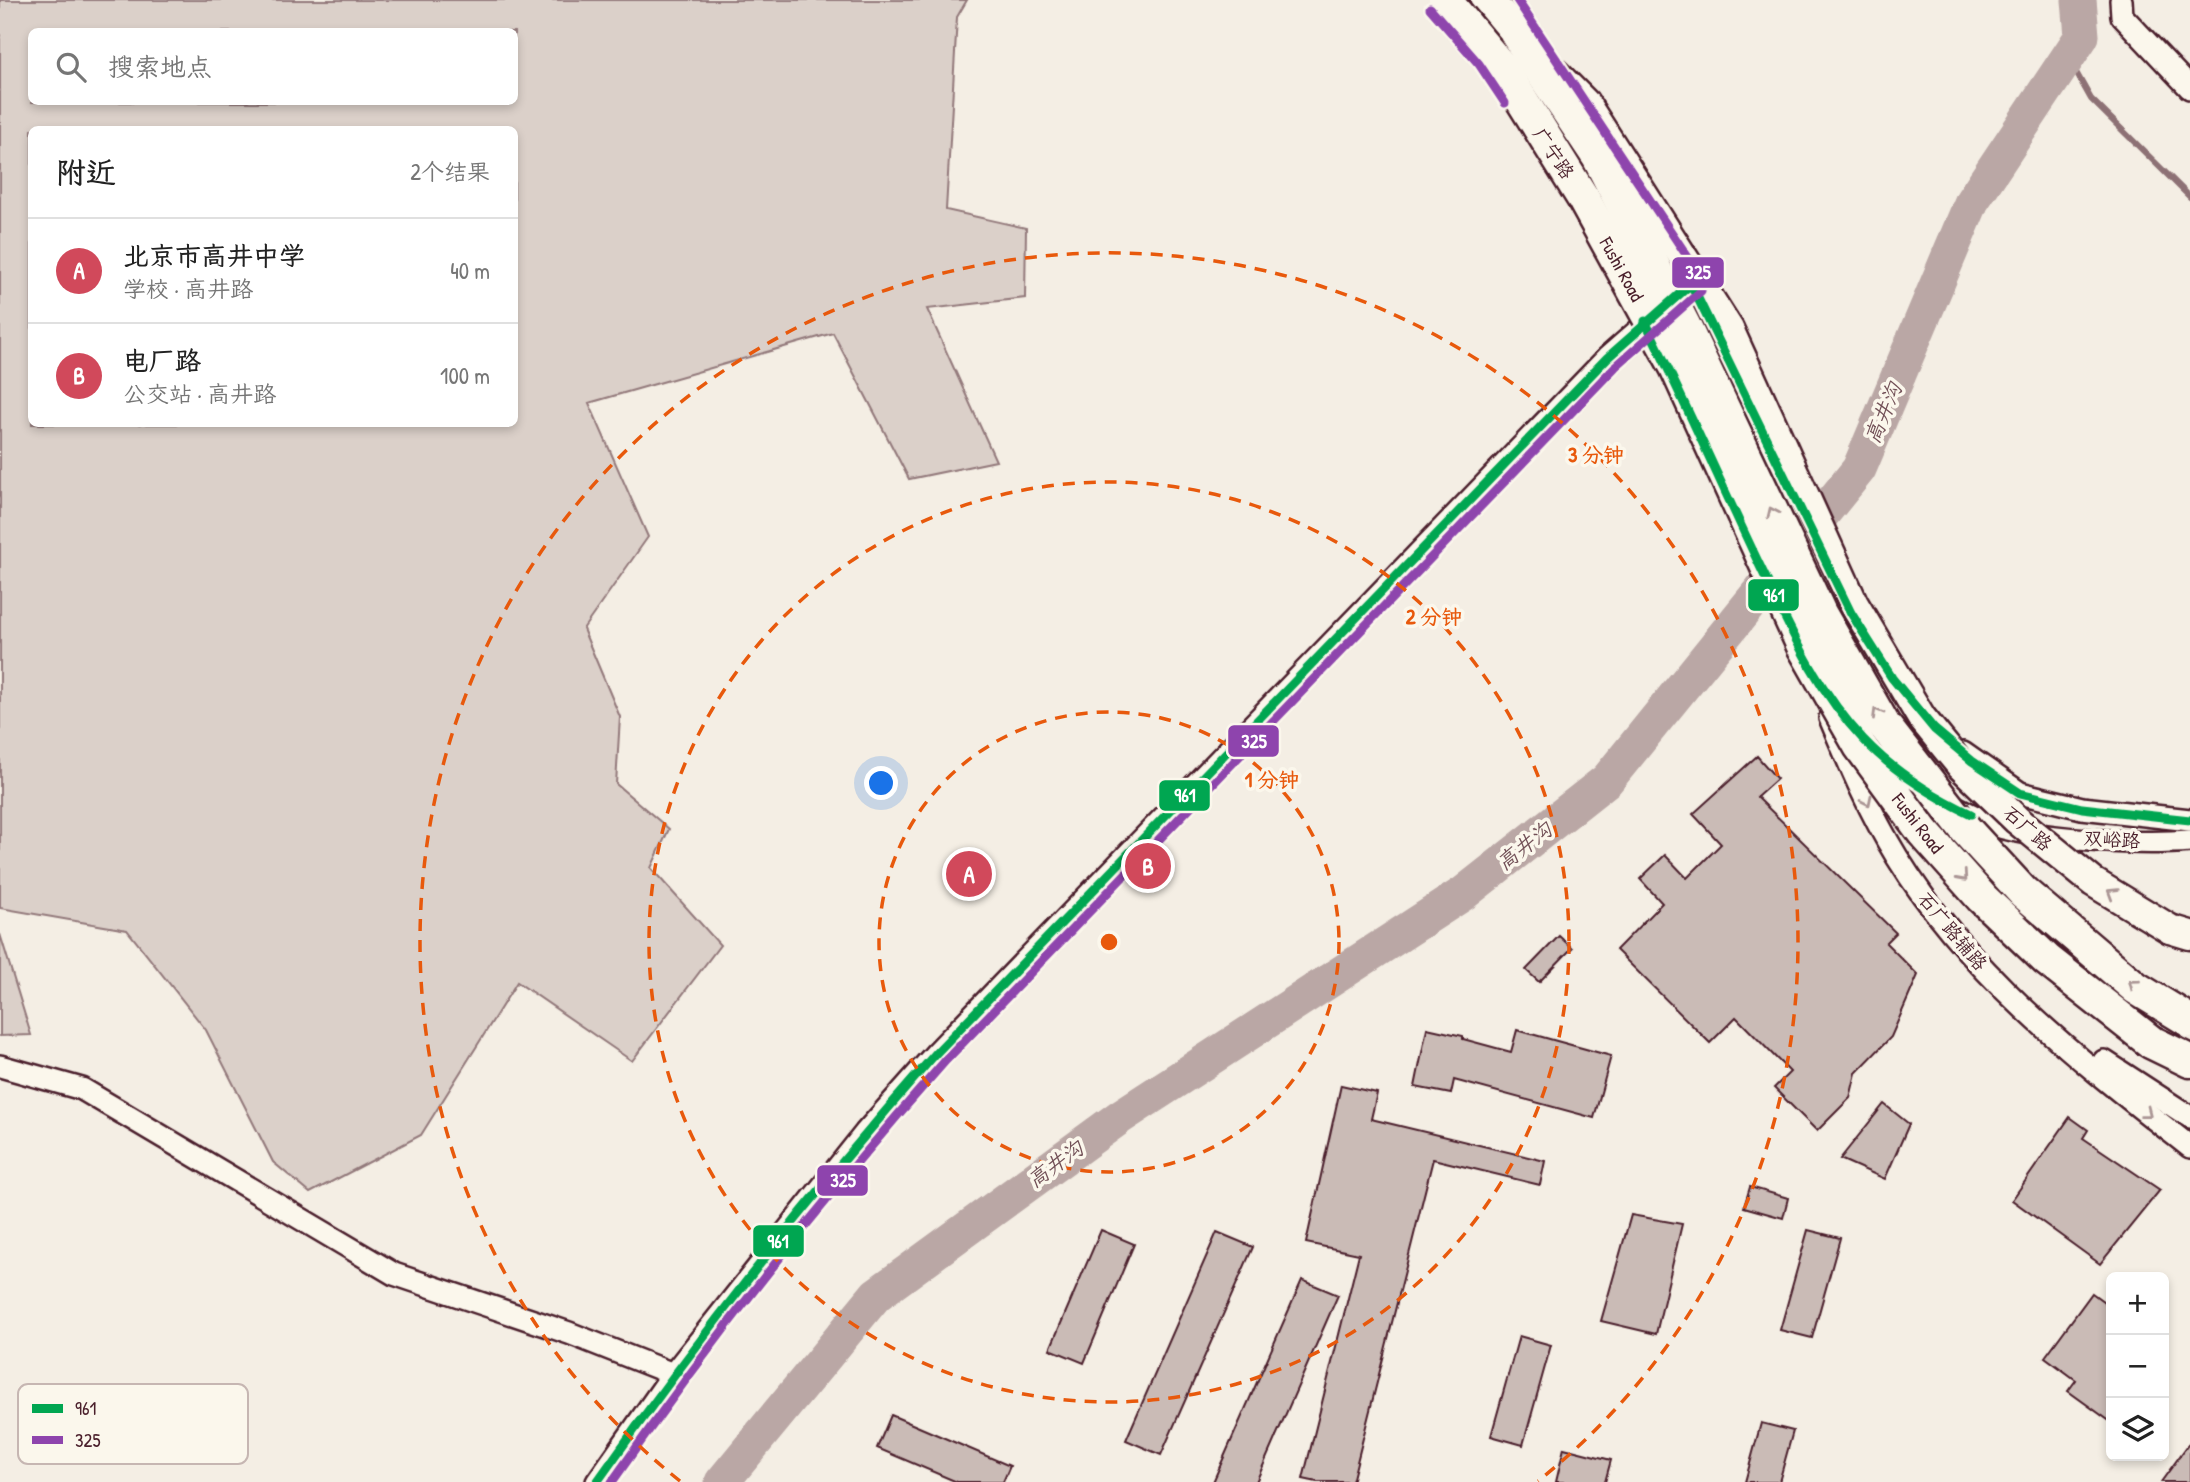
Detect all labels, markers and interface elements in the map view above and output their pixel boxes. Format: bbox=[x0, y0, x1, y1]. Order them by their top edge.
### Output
search box bbox=[28, 28, 518, 105]
icon: search bbox=[52, 48, 90, 86]
text: 搜索地点 bbox=[108, 49, 212, 84]
street label: 广宁路 bbox=[1527, 122, 1581, 184]
text: 附近 bbox=[56, 152, 116, 192]
text: 2个结果 bbox=[410, 156, 490, 187]
street label: Fushi Road bbox=[1593, 231, 1651, 306]
text: 北京市高井中学 bbox=[123, 238, 305, 273]
text: A bbox=[73, 255, 85, 286]
text: 40 m bbox=[450, 255, 490, 286]
line badge: 325 bbox=[1671, 256, 1725, 289]
text: 325 bbox=[1685, 259, 1712, 285]
text: 学校 · 高井路 bbox=[123, 273, 253, 304]
text: 电厂路 bbox=[123, 343, 201, 378]
text: B bbox=[73, 360, 85, 391]
text: 100 m bbox=[440, 360, 490, 391]
water label: 高井沟 bbox=[1857, 376, 1909, 448]
text: 公交站 · 高井路 bbox=[123, 378, 276, 409]
text: 3 分钟 bbox=[1568, 440, 1624, 469]
one-way arrow bbox=[1766, 507, 1780, 519]
line badge: 961 bbox=[1747, 578, 1800, 612]
text: 961 bbox=[1763, 582, 1785, 608]
text: 2 分钟 bbox=[1406, 602, 1462, 631]
one-way arrow bbox=[1872, 708, 1885, 721]
line badge: 325 bbox=[1227, 724, 1280, 758]
text: 325 bbox=[1241, 728, 1268, 754]
text: 1 分钟 bbox=[1245, 765, 1299, 794]
your location bbox=[864, 766, 898, 800]
line badge: 961 bbox=[1158, 779, 1211, 812]
text: 961 bbox=[1174, 782, 1196, 808]
street label: Fushi Road bbox=[1886, 787, 1950, 859]
one-way arrow bbox=[1858, 794, 1872, 806]
street label: 石广路 bbox=[1998, 799, 2058, 857]
water label: 高井沟 bbox=[1490, 814, 1559, 877]
street label: 双峪路 bbox=[2083, 825, 2141, 853]
pin: B bbox=[1125, 840, 1171, 892]
pin: A bbox=[946, 848, 992, 900]
one-way arrow bbox=[1955, 869, 1967, 882]
street label: 石广路辅路 bbox=[1913, 886, 1993, 976]
one-way arrow bbox=[2107, 889, 2120, 902]
centre of rings bbox=[1097, 930, 1121, 954]
one-way arrow bbox=[2128, 980, 2140, 993]
one-way arrow bbox=[2140, 1104, 2152, 1117]
water label: 高井沟 bbox=[1021, 1133, 1091, 1194]
line badge: 325 bbox=[816, 1164, 869, 1197]
text: 325 bbox=[830, 1167, 857, 1193]
line badge: 961 bbox=[752, 1224, 805, 1258]
text: 961 bbox=[767, 1228, 789, 1254]
map controls bbox=[2106, 1272, 2169, 1461]
button: + bbox=[2106, 1272, 2169, 1335]
button: − bbox=[2106, 1335, 2169, 1398]
legend bbox=[18, 1384, 248, 1464]
text: 961 bbox=[75, 1395, 97, 1421]
button: layers bbox=[2106, 1398, 2169, 1461]
text: 325 bbox=[75, 1427, 100, 1453]

